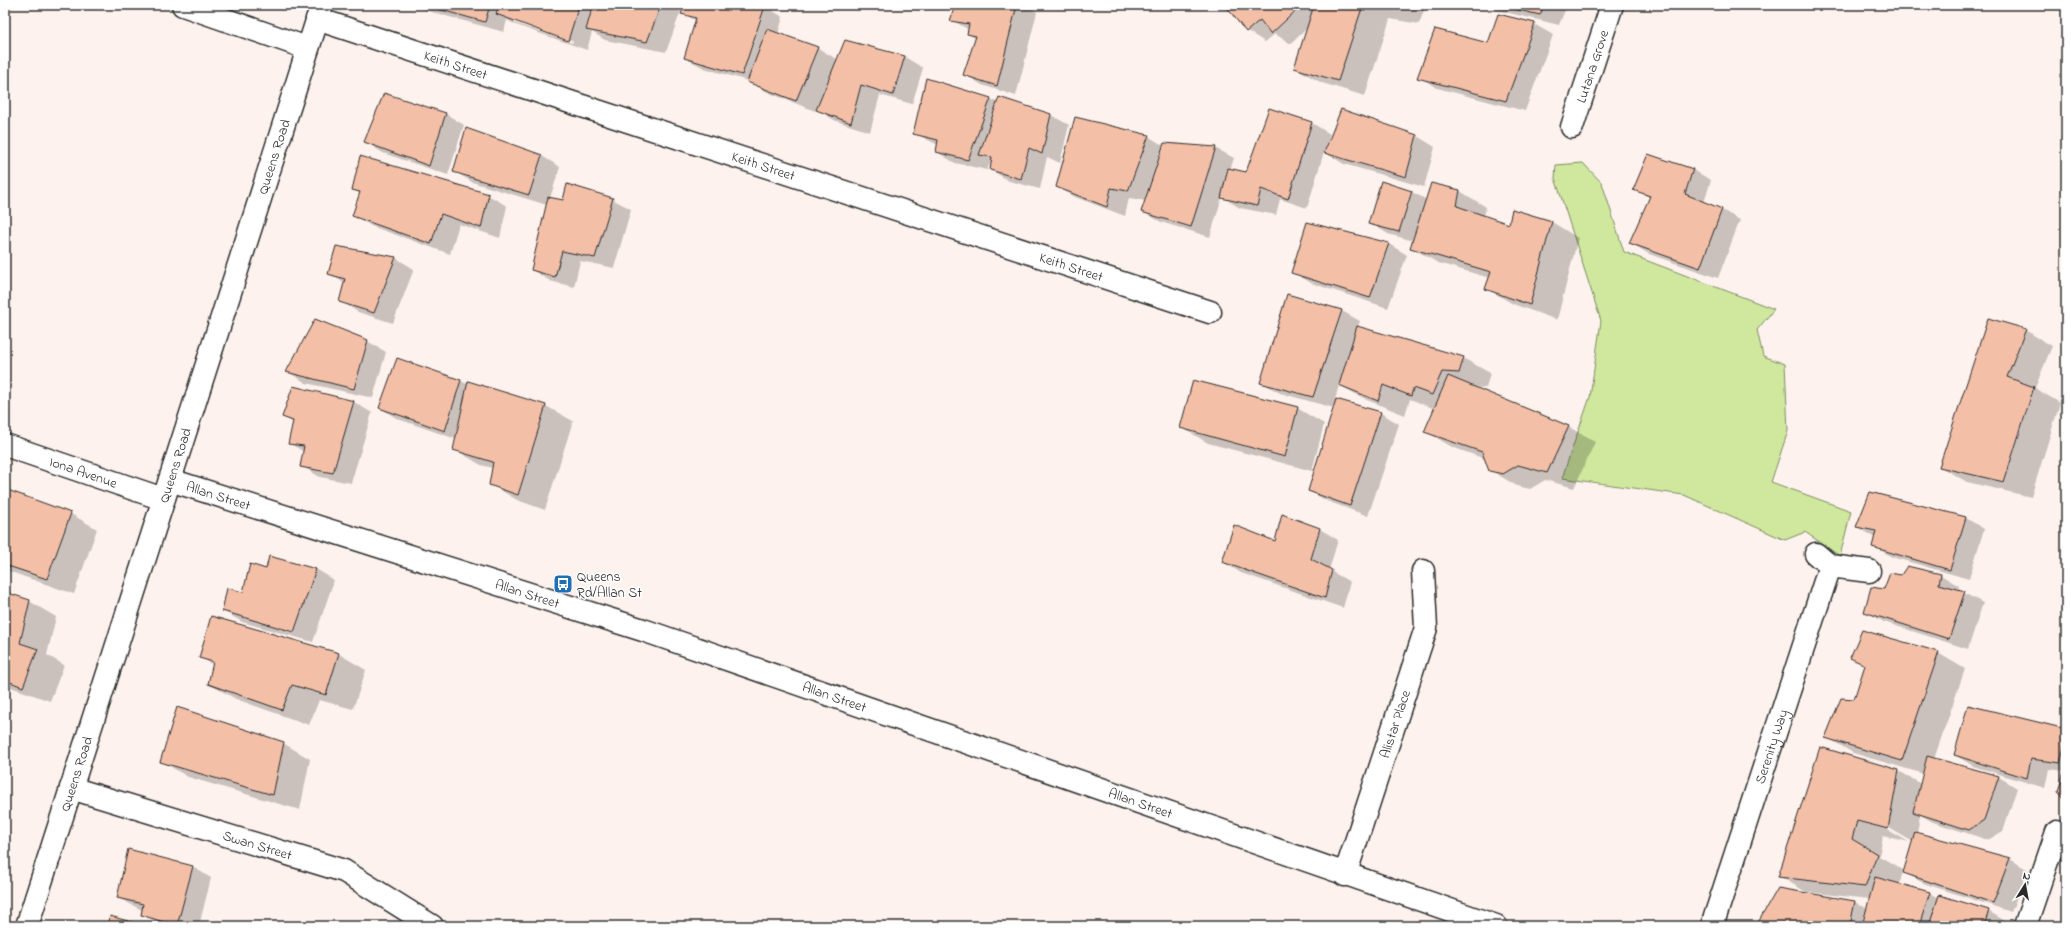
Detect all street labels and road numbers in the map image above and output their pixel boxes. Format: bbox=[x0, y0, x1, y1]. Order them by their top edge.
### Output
street label: Lutana Grove bbox=[1572, 27, 1615, 106]
street label: Keith Street bbox=[421, 46, 490, 86]
street label: Queens Road bbox=[253, 117, 297, 197]
street label: Keith Street bbox=[729, 147, 798, 187]
street label: Keith Street bbox=[1036, 248, 1106, 288]
street label: Queens Road bbox=[154, 425, 198, 506]
street label: Iona Avenue bbox=[46, 452, 120, 495]
street label: Allan Street bbox=[183, 477, 253, 517]
street label: Allan Street bbox=[492, 575, 562, 615]
street label: Allan Street bbox=[799, 677, 869, 719]
street label: Alistar Place bbox=[1375, 687, 1417, 761]
street label: Serenity Way bbox=[1750, 707, 1795, 787]
street label: Queens Road bbox=[55, 734, 99, 814]
street label: Allan Street bbox=[1105, 783, 1175, 825]
street label: Swan Street bbox=[220, 826, 295, 867]

